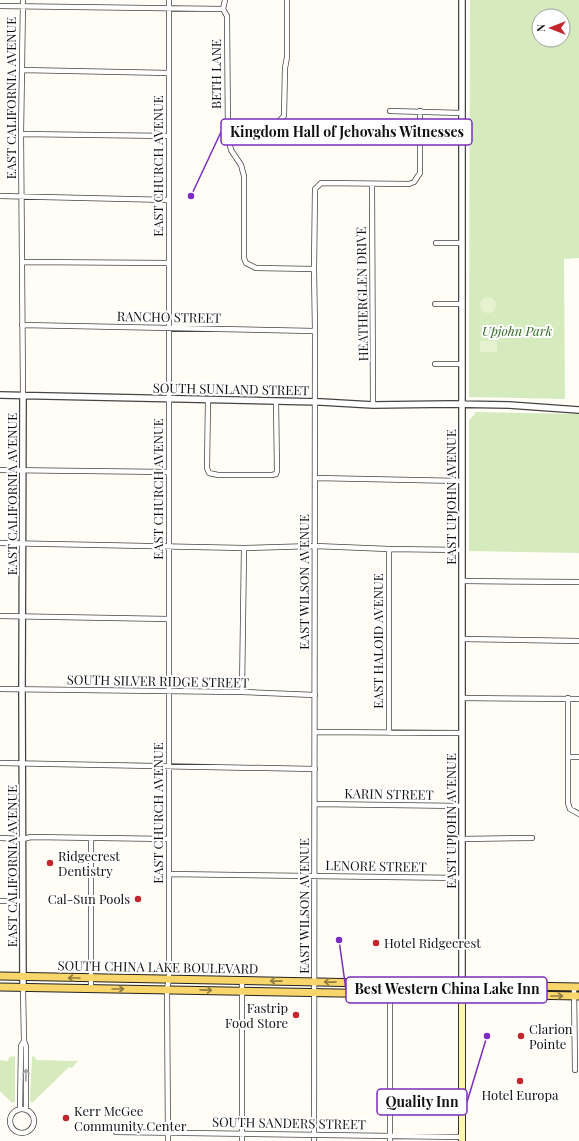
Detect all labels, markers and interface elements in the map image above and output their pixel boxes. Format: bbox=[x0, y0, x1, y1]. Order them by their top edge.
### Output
north arrow bbox=[531, 8, 571, 48]
street label: EAST CALIFORNIA AVENUE bbox=[2, 17, 19, 179]
text: N bbox=[533, 24, 548, 32]
street label: BETH LANE bbox=[207, 39, 224, 109]
street label: EAST CHURCH AVENUE bbox=[149, 95, 166, 237]
callout: Kingdom Hall of Jehovahs Witnesses bbox=[221, 119, 472, 145]
text: Kingdom Hall of Jehovahs Witnesses bbox=[230, 122, 464, 141]
street label: HEATHERGLEN DRIVE bbox=[352, 226, 371, 362]
street label: RANCHO STREET bbox=[117, 307, 221, 326]
park label: Upjohn Park bbox=[482, 322, 552, 339]
street label: SOUTH SUNLAND STREET bbox=[153, 379, 309, 398]
street label: EAST CALIFORNIA AVENUE bbox=[3, 413, 20, 575]
street label: EAST CHURCH AVENUE bbox=[149, 418, 166, 560]
street label: EAST UPJOHN AVENUE bbox=[442, 429, 459, 565]
street label: EAST WILSON AVENUE bbox=[295, 514, 312, 650]
street label: EAST HALOID AVENUE bbox=[369, 573, 386, 709]
street label: SOUTH SILVER RIDGE STREET bbox=[67, 670, 249, 691]
street label: EAST CHURCH AVENUE bbox=[149, 742, 166, 884]
street label: EAST UPJOHN AVENUE bbox=[442, 753, 459, 889]
street label: KARIN STREET bbox=[344, 784, 434, 803]
street label: EAST CALIFORNIA AVENUE bbox=[3, 785, 20, 947]
street label: EAST WILSON AVENUE bbox=[295, 838, 312, 974]
place label: Ridgecrest Dentistry bbox=[58, 847, 120, 879]
street label: LENORE STREET bbox=[325, 856, 427, 875]
marker: Ridgecrest Dentistry bbox=[45, 858, 55, 868]
place label: Cal-Sun Pools bbox=[48, 890, 130, 907]
marker: Cal-Sun Pools bbox=[133, 894, 143, 904]
place label: Hotel Ridgecrest bbox=[384, 934, 481, 951]
marker: Hotel Ridgecrest bbox=[371, 938, 381, 948]
street label: SOUTH CHINA LAKE BOULEVARD bbox=[58, 956, 259, 977]
one-way arrow bbox=[68, 974, 81, 982]
one-way arrow bbox=[270, 977, 283, 985]
callout: Best Western China Lake Inn bbox=[346, 977, 547, 1003]
one-way arrow bbox=[324, 978, 337, 986]
text: Best Western China Lake Inn bbox=[354, 979, 540, 998]
one-way arrow bbox=[111, 985, 124, 993]
one-way arrow bbox=[199, 986, 212, 994]
one-way arrow bbox=[550, 992, 563, 1000]
place label: Fastrip Food Store bbox=[225, 999, 288, 1031]
marker: Fastrip Food Store bbox=[291, 1010, 301, 1020]
place label: Clarion Pointe bbox=[529, 1020, 573, 1052]
marker: Clarion Pointe bbox=[516, 1031, 526, 1041]
one-way arrow bbox=[22, 1069, 30, 1082]
marker: Hotel Europa bbox=[515, 1076, 525, 1086]
place label: Hotel Europa bbox=[481, 1086, 559, 1103]
callout: Quality Inn bbox=[377, 1089, 467, 1115]
text: Quality Inn bbox=[385, 1092, 459, 1111]
place label: Kerr McGee Community Center bbox=[74, 1102, 187, 1134]
marker: Kerr McGee Community Center bbox=[61, 1113, 71, 1123]
street label: SOUTH SANDERS STREET bbox=[212, 1113, 366, 1132]

